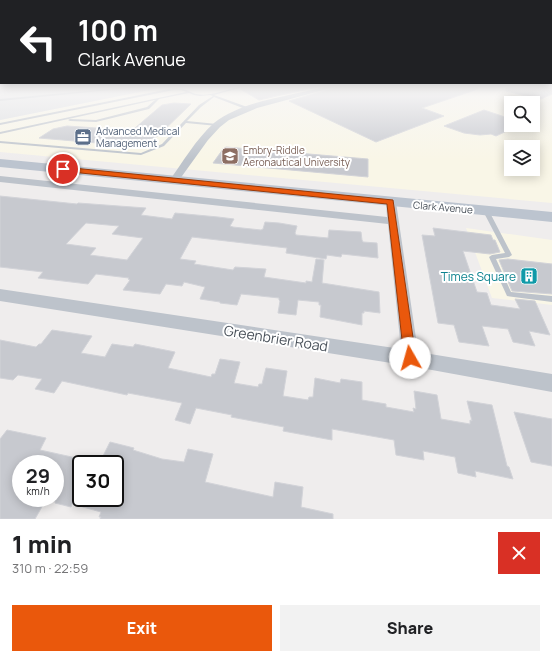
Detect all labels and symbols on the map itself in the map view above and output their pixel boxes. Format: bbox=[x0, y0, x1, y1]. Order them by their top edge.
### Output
place label: Advanced Medical Management bbox=[96, 124, 180, 150]
office icon: Advanced Medical Management bbox=[73, 127, 93, 147]
place label: Embry-Riddle Aeronautical University bbox=[243, 143, 351, 169]
school or university icon: Embry-Riddle Aeronautical University bbox=[220, 146, 240, 166]
pin bbox=[46, 152, 80, 186]
street label: Clark Avenue bbox=[413, 197, 474, 217]
building icon: Times Square bbox=[519, 266, 539, 286]
place label: Times Square bbox=[441, 268, 516, 285]
street label: Greenbrier Road bbox=[223, 320, 329, 356]
position arrow bbox=[389, 337, 431, 379]
speed limit sign: 30 bbox=[72, 455, 124, 507]

